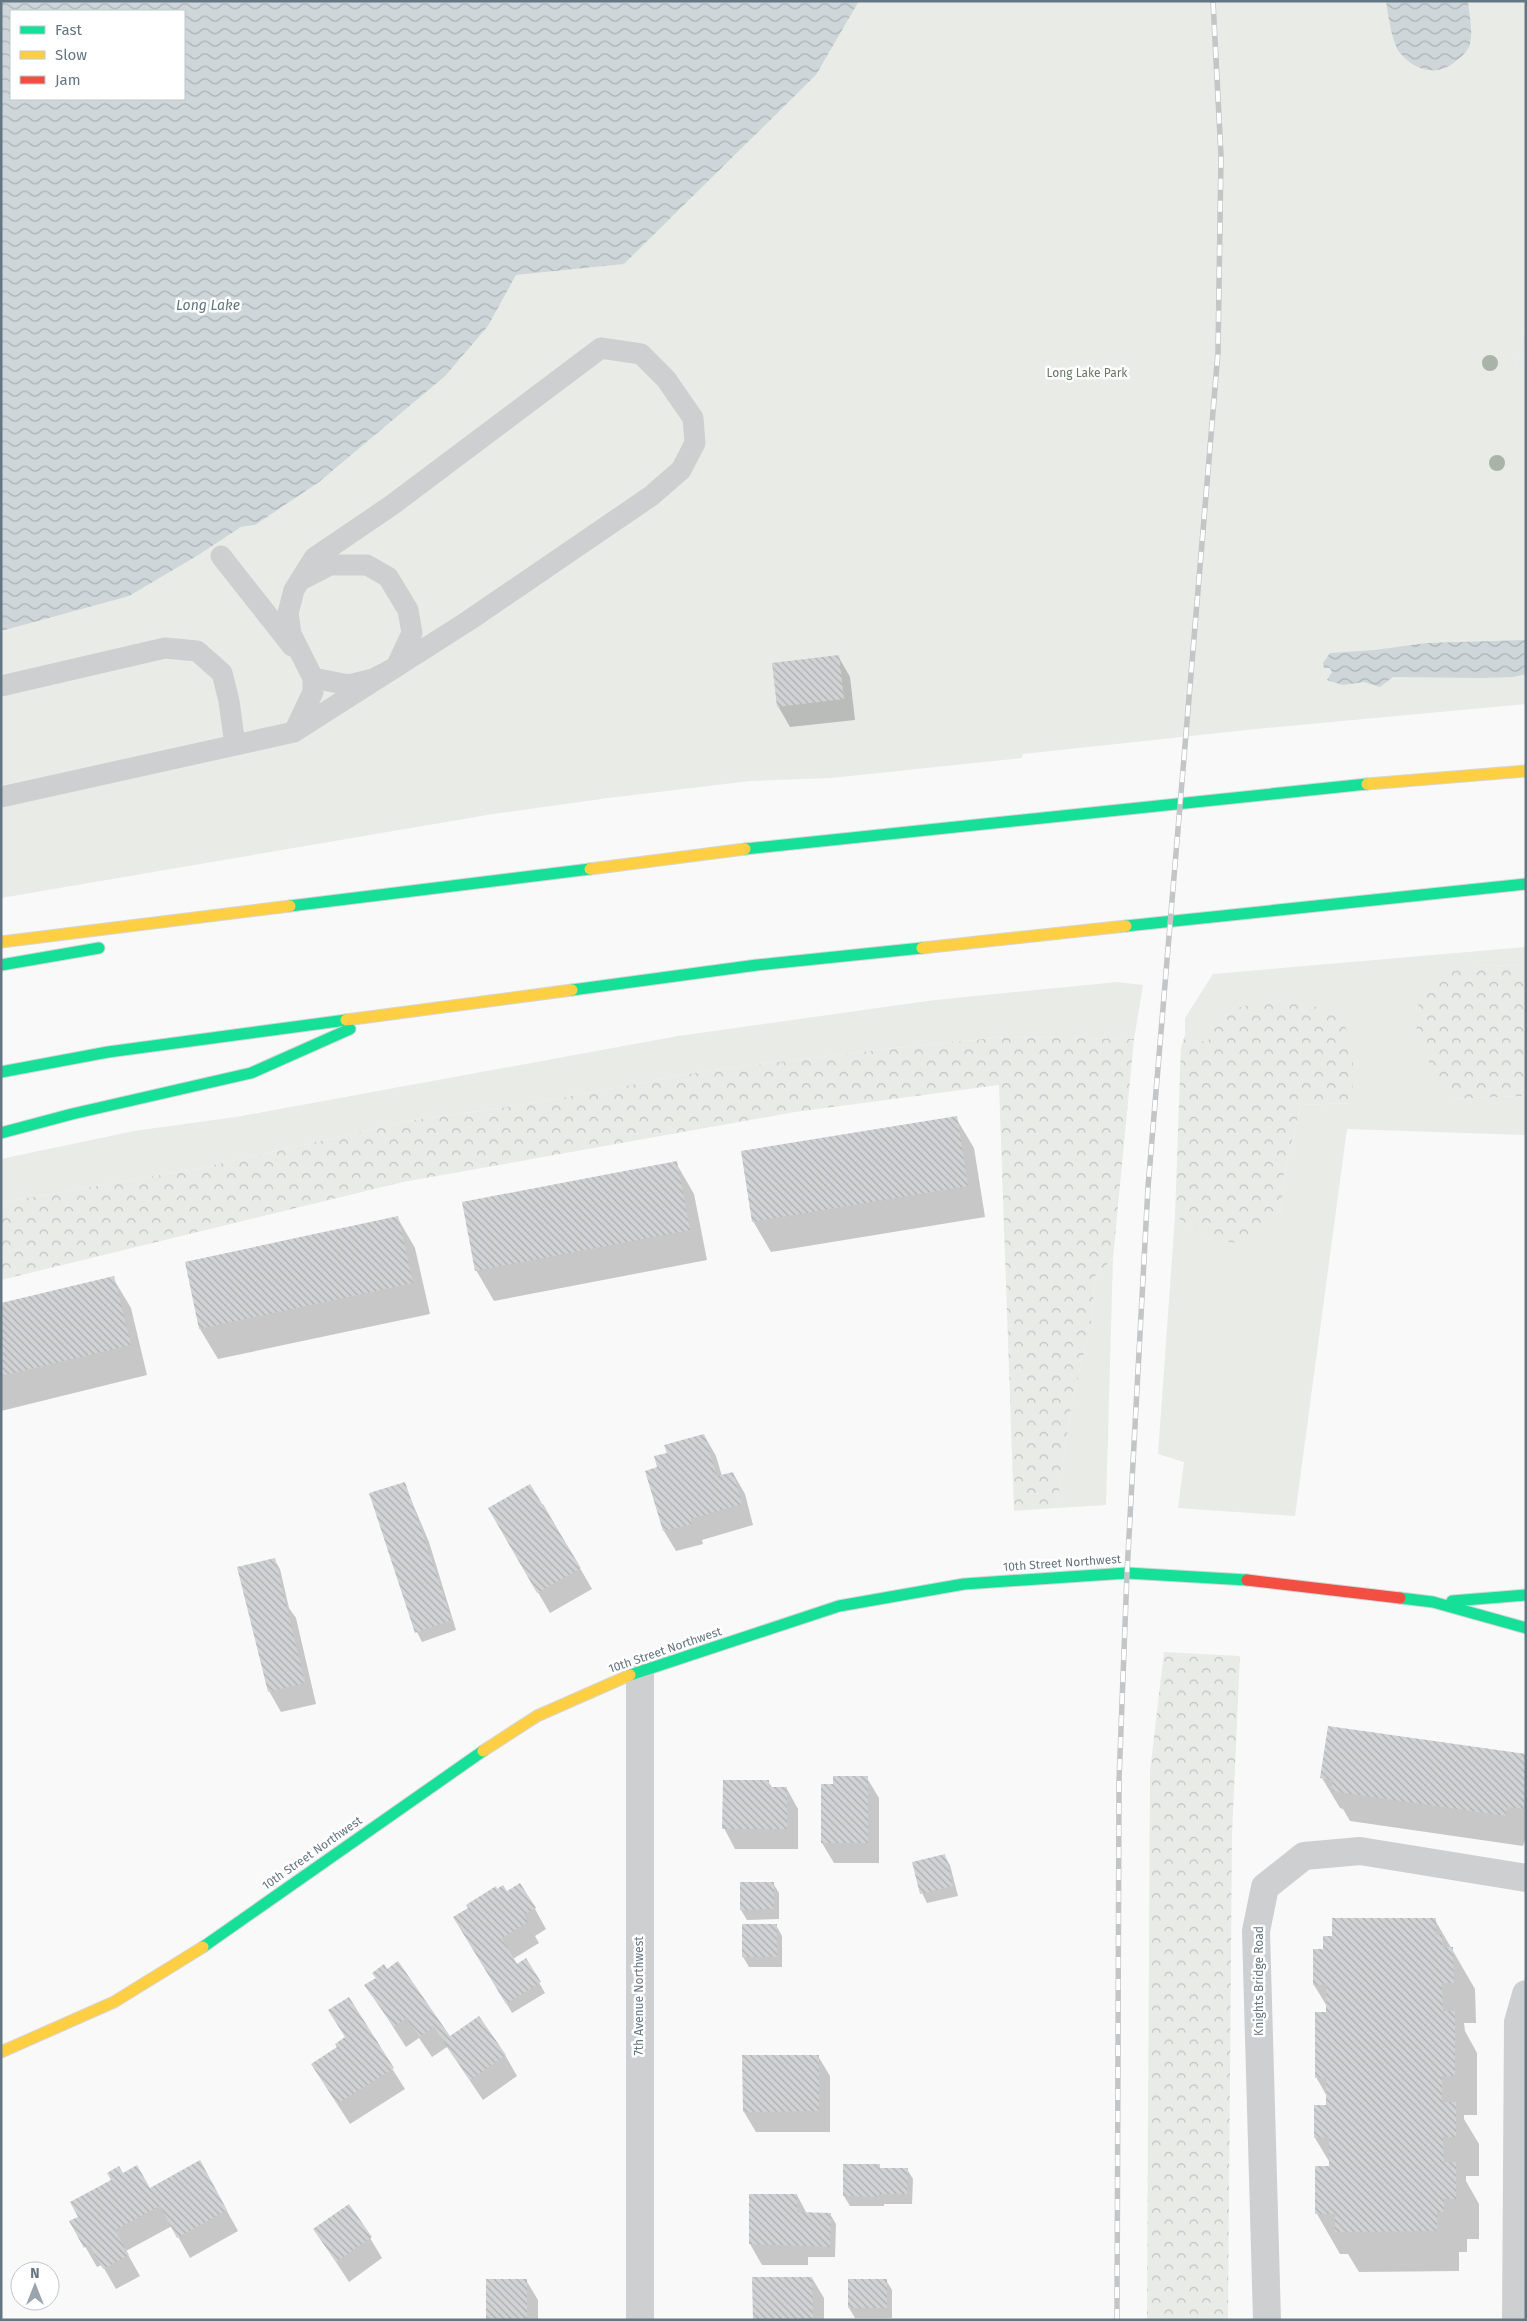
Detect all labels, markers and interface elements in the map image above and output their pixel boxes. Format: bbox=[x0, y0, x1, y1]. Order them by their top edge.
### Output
legend bbox=[10, 10, 185, 100]
text: Fast bbox=[55, 21, 82, 39]
text: Slow bbox=[55, 46, 87, 64]
text: Jam bbox=[55, 71, 81, 89]
water label: Long Lake bbox=[176, 297, 240, 314]
park label: Long Lake Park bbox=[1047, 366, 1128, 380]
street label: 10th Street Northwest bbox=[1002, 1552, 1122, 1574]
street label: 10th Street Northwest bbox=[607, 1624, 724, 1676]
street label: 10th Street Northwest bbox=[259, 1813, 365, 1893]
street label: Knights Bridge Road bbox=[1252, 1926, 1266, 2036]
street label: 7th Avenue Northwest bbox=[632, 1936, 646, 2056]
north arrow bbox=[10, 2261, 60, 2311]
text: N bbox=[30, 2265, 40, 2282]

